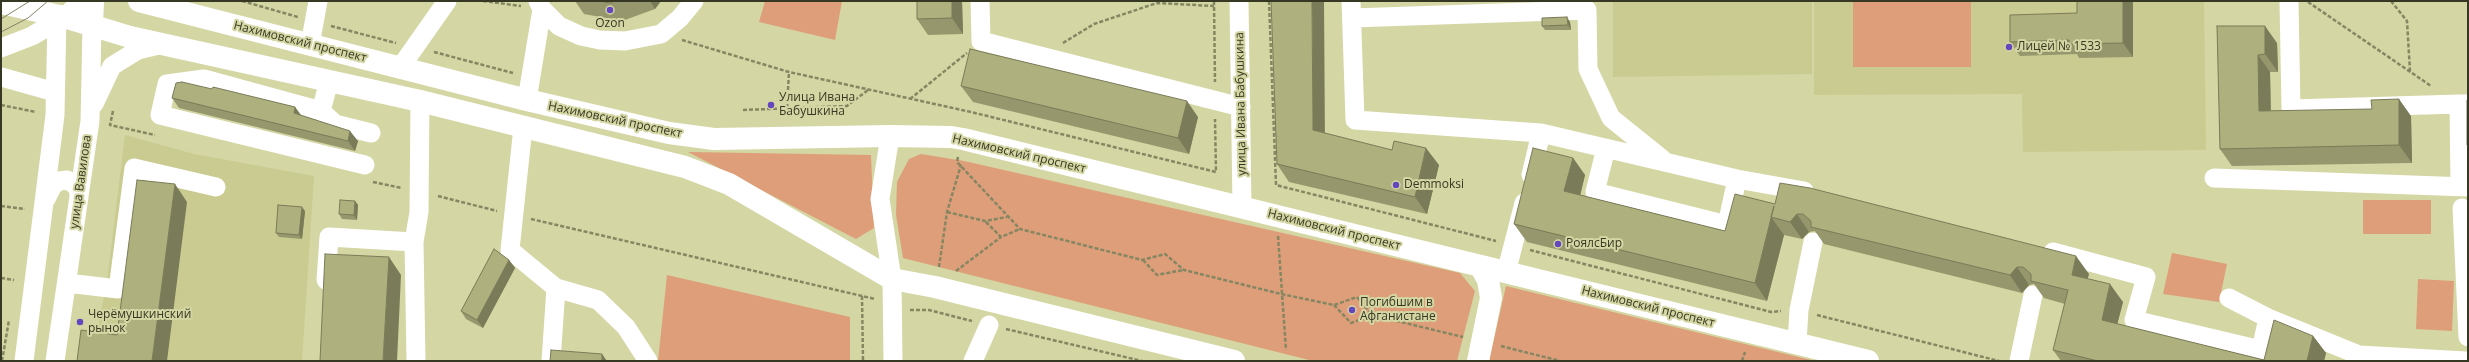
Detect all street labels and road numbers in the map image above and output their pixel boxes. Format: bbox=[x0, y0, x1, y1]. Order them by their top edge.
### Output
street label: Нахимовский проспект bbox=[232, 19, 368, 65]
street label: улица Ивана Бабушкина bbox=[1233, 32, 1249, 176]
street label: Нахимовский проспект bbox=[547, 99, 683, 141]
street label: Нахимовский проспект bbox=[951, 132, 1087, 176]
street label: улица Вавилова bbox=[67, 134, 95, 230]
street label: Нахимовский проспект bbox=[1266, 207, 1402, 253]
street label: Нахимовский проспект bbox=[1580, 284, 1716, 330]

